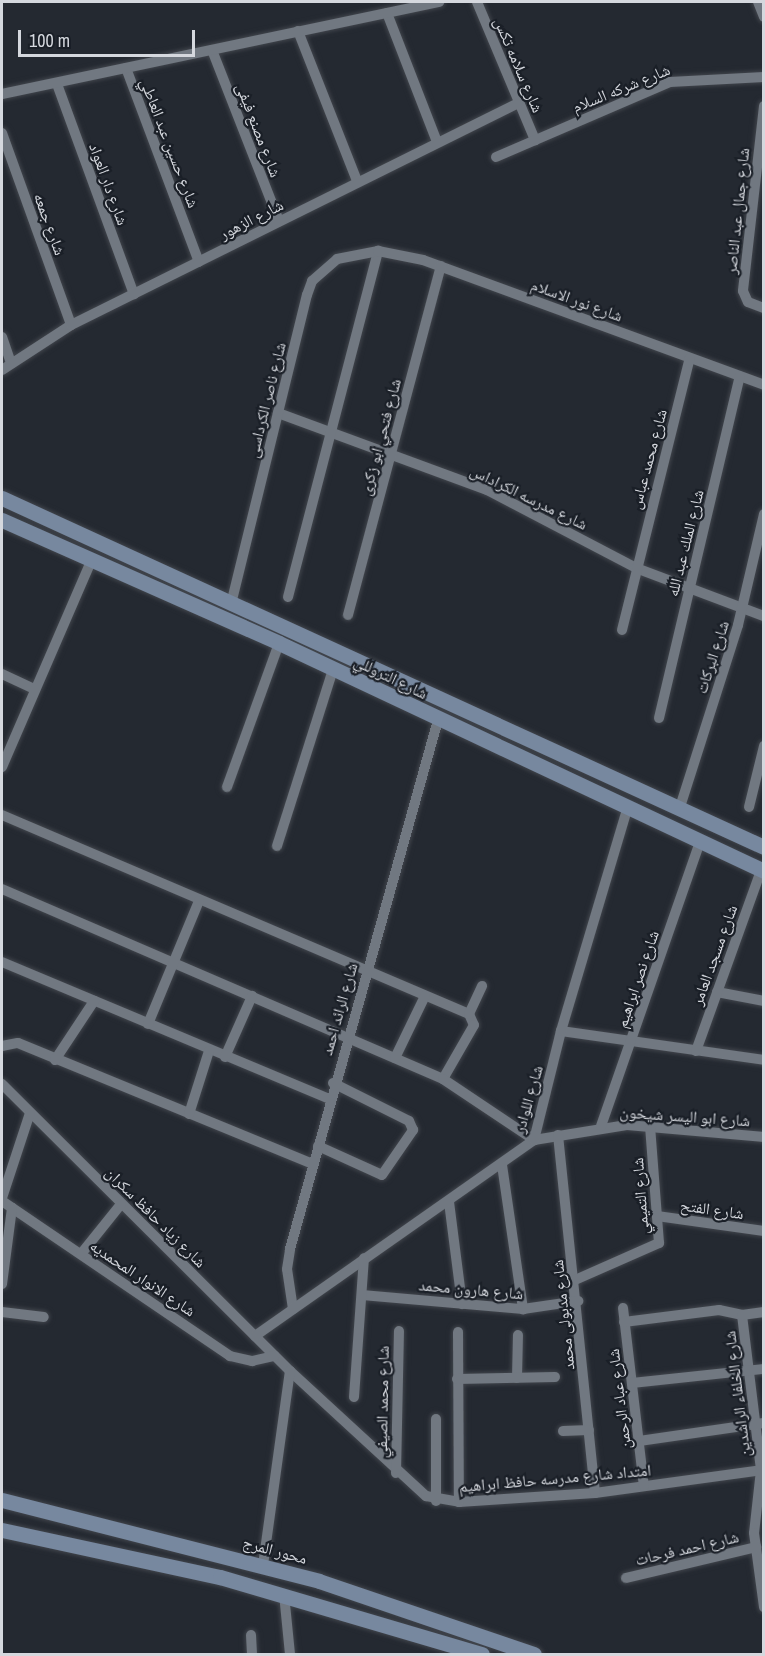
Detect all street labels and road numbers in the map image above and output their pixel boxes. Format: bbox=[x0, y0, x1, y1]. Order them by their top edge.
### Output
street label: شارع سلامه تكس bbox=[490, 14, 548, 116]
street label: شارع شركه السلام bbox=[569, 60, 673, 116]
street label: شارع حسين عبد العاطي bbox=[136, 76, 204, 210]
street label: شارع مصنع فيفى bbox=[232, 80, 286, 180]
street label: شارع دار العواد bbox=[85, 140, 133, 228]
street label: شارع جمال عبد الناصر bbox=[721, 147, 753, 275]
street label: شارع جمعه bbox=[30, 190, 70, 258]
street label: شارع الزهور bbox=[216, 195, 286, 243]
street label: شارع نور الاسلام bbox=[529, 275, 625, 325]
street label: شارع ناصر الكرداسى bbox=[242, 340, 290, 460]
street label: شارع فتحي ابو زكرى bbox=[355, 376, 405, 498]
street label: شارع محمد عباس bbox=[625, 407, 671, 511]
street label: شارع مدرسه الكراداس bbox=[467, 460, 591, 534]
street label: شارع الملك عبد الله bbox=[662, 488, 708, 598]
street label: شارع البركات bbox=[691, 618, 733, 696]
street label: شارع التروللي bbox=[351, 651, 431, 703]
street label: شارع مسجد العامر bbox=[687, 902, 741, 1008]
street label: شارع نصر ابراهيم bbox=[611, 928, 663, 1030]
street label: شارع الرائد احمد bbox=[317, 961, 361, 1057]
street label: شارع اللوادر bbox=[509, 1063, 547, 1135]
street label: شارع ابو اليسر شيخون bbox=[619, 1102, 751, 1130]
street label: شارع التميمي bbox=[628, 1157, 652, 1235]
street label: شارع زياد حافظ سكران bbox=[102, 1163, 210, 1271]
street label: شارع الفتح bbox=[679, 1195, 745, 1223]
street label: شارع الانوار المحمديه bbox=[87, 1236, 199, 1320]
street label: شارع مدبولى محمد bbox=[548, 1259, 578, 1371]
street label: شارع هارون محمد bbox=[418, 1275, 524, 1303]
street label: شارع الخلفاء الراشدين bbox=[720, 1330, 754, 1458]
street label: شارع محمد الصيفي bbox=[371, 1346, 393, 1458]
street label: شارع عباد الرحمن bbox=[603, 1348, 635, 1450]
street label: امتداد شارع مدرسه حافظ ابراهيم bbox=[458, 1460, 652, 1496]
street label: شارع احمد فرحات bbox=[633, 1527, 741, 1569]
street label: محور المرج bbox=[241, 1532, 309, 1568]

